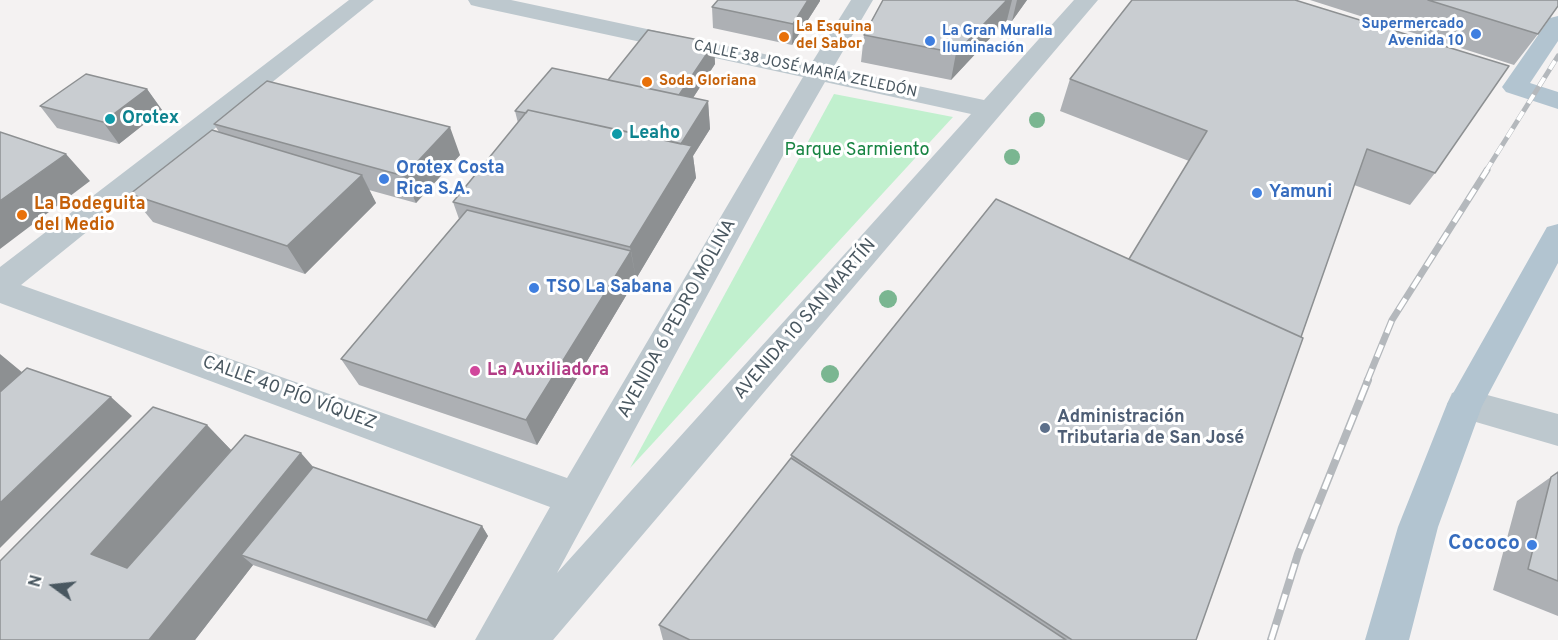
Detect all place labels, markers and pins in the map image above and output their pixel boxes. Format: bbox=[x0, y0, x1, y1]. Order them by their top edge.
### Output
place label: Supermercado Avenida 10 bbox=[1362, 16, 1464, 51]
place label: La Esquina del Sabor bbox=[796, 19, 872, 54]
place label: La Gran Muralla Iluminación bbox=[942, 23, 1053, 58]
marker: Supermercado Avenida 10 bbox=[1469, 27, 1483, 41]
marker: La Esquina del Sabor bbox=[777, 30, 791, 44]
marker: La Gran Muralla Iluminación bbox=[923, 34, 937, 48]
place label: Soda Gloriana bbox=[659, 73, 756, 91]
marker: Soda Gloriana bbox=[640, 75, 654, 89]
place label: Orotex bbox=[122, 108, 179, 130]
marker: Orotex bbox=[103, 112, 117, 126]
place label: Leaho bbox=[629, 123, 680, 145]
marker: Leaho bbox=[610, 127, 624, 141]
place label: Orotex Costa Rica S.A. bbox=[396, 158, 505, 201]
marker: Orotex Costa Rica S.A. bbox=[377, 172, 391, 186]
place label: Yamuni bbox=[1269, 182, 1332, 204]
marker: Yamuni bbox=[1250, 186, 1264, 200]
place label: La Bodeguita del Medio bbox=[34, 194, 145, 236]
marker: La Bodeguita del Medio bbox=[15, 208, 29, 222]
place label: TSO La Sabana bbox=[546, 277, 672, 299]
marker: TSO La Sabana bbox=[527, 281, 541, 295]
place label: La Auxiliadora bbox=[487, 360, 609, 382]
marker: La Auxiliadora bbox=[468, 364, 482, 378]
place label: Administración Tributaria de San José bbox=[1057, 407, 1244, 450]
marker: Administración Tributaria de San José bbox=[1038, 421, 1052, 435]
place label: Cococo bbox=[1448, 532, 1520, 558]
marker: Cococo bbox=[1525, 538, 1539, 552]

